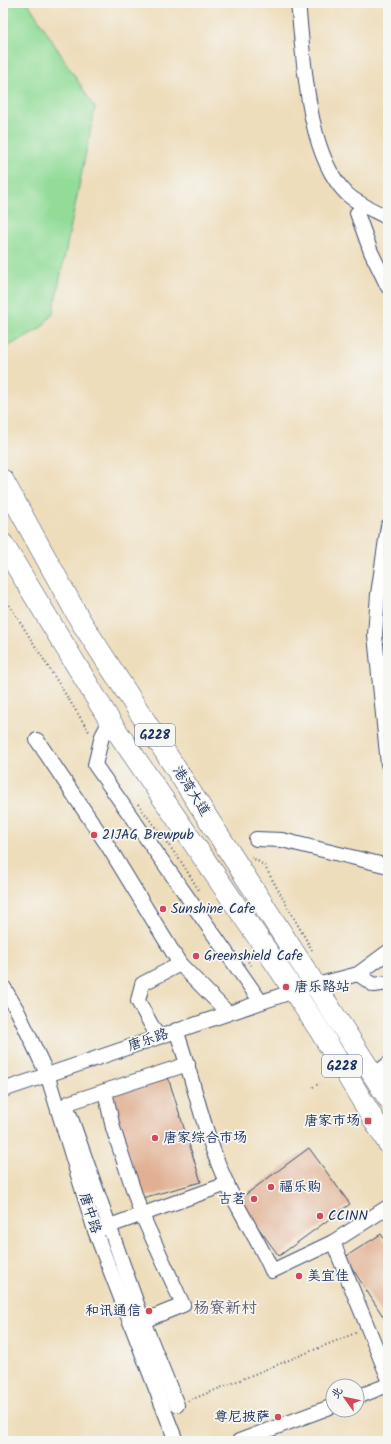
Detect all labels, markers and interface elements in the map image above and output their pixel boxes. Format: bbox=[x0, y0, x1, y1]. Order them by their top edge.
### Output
road number: G228 bbox=[135, 724, 175, 746]
street label: 港湾大道 bbox=[167, 762, 215, 820]
place label: 21JAG Brewpub bbox=[102, 824, 194, 846]
marker: 21JAG Brewpub bbox=[89, 830, 99, 840]
place label: Sunshine Cafe bbox=[171, 898, 256, 920]
marker: Sunshine Cafe bbox=[158, 904, 168, 914]
place label: Greenshield Cafe bbox=[204, 945, 304, 967]
marker: Greenshield Cafe bbox=[191, 951, 201, 961]
place label: 唐乐路站 bbox=[294, 976, 350, 998]
marker: 唐乐路站 bbox=[281, 982, 291, 992]
street label: 唐乐路 bbox=[125, 1023, 171, 1057]
road number: G228 bbox=[322, 1055, 362, 1077]
place label: 唐家市场 bbox=[304, 1110, 360, 1132]
marker: 唐家市场 bbox=[363, 1116, 373, 1126]
place label: 唐家综合市场 bbox=[163, 1127, 247, 1149]
marker: 唐家综合市场 bbox=[150, 1133, 160, 1143]
place label: 福乐购 bbox=[279, 1176, 321, 1198]
marker: 福乐购 bbox=[266, 1182, 276, 1192]
place label: 古茗 bbox=[218, 1188, 246, 1210]
street label: 唐中路 bbox=[73, 1190, 107, 1236]
marker: 古茗 bbox=[249, 1194, 259, 1204]
place label: CCINN bbox=[328, 1205, 369, 1227]
marker: CCINN bbox=[315, 1211, 325, 1221]
place label: 美宜佳 bbox=[307, 1265, 349, 1287]
marker: 美宜佳 bbox=[294, 1271, 304, 1281]
district label: 杨寮新村 bbox=[193, 1296, 257, 1321]
place label: 和讯通信 bbox=[85, 1300, 141, 1322]
marker: 和讯通信 bbox=[144, 1306, 154, 1316]
north arrow bbox=[325, 1378, 365, 1418]
text: 北 bbox=[327, 1384, 348, 1403]
place label: 尊尼披萨 bbox=[214, 1406, 270, 1428]
marker: 尊尼披萨 bbox=[273, 1412, 283, 1422]

